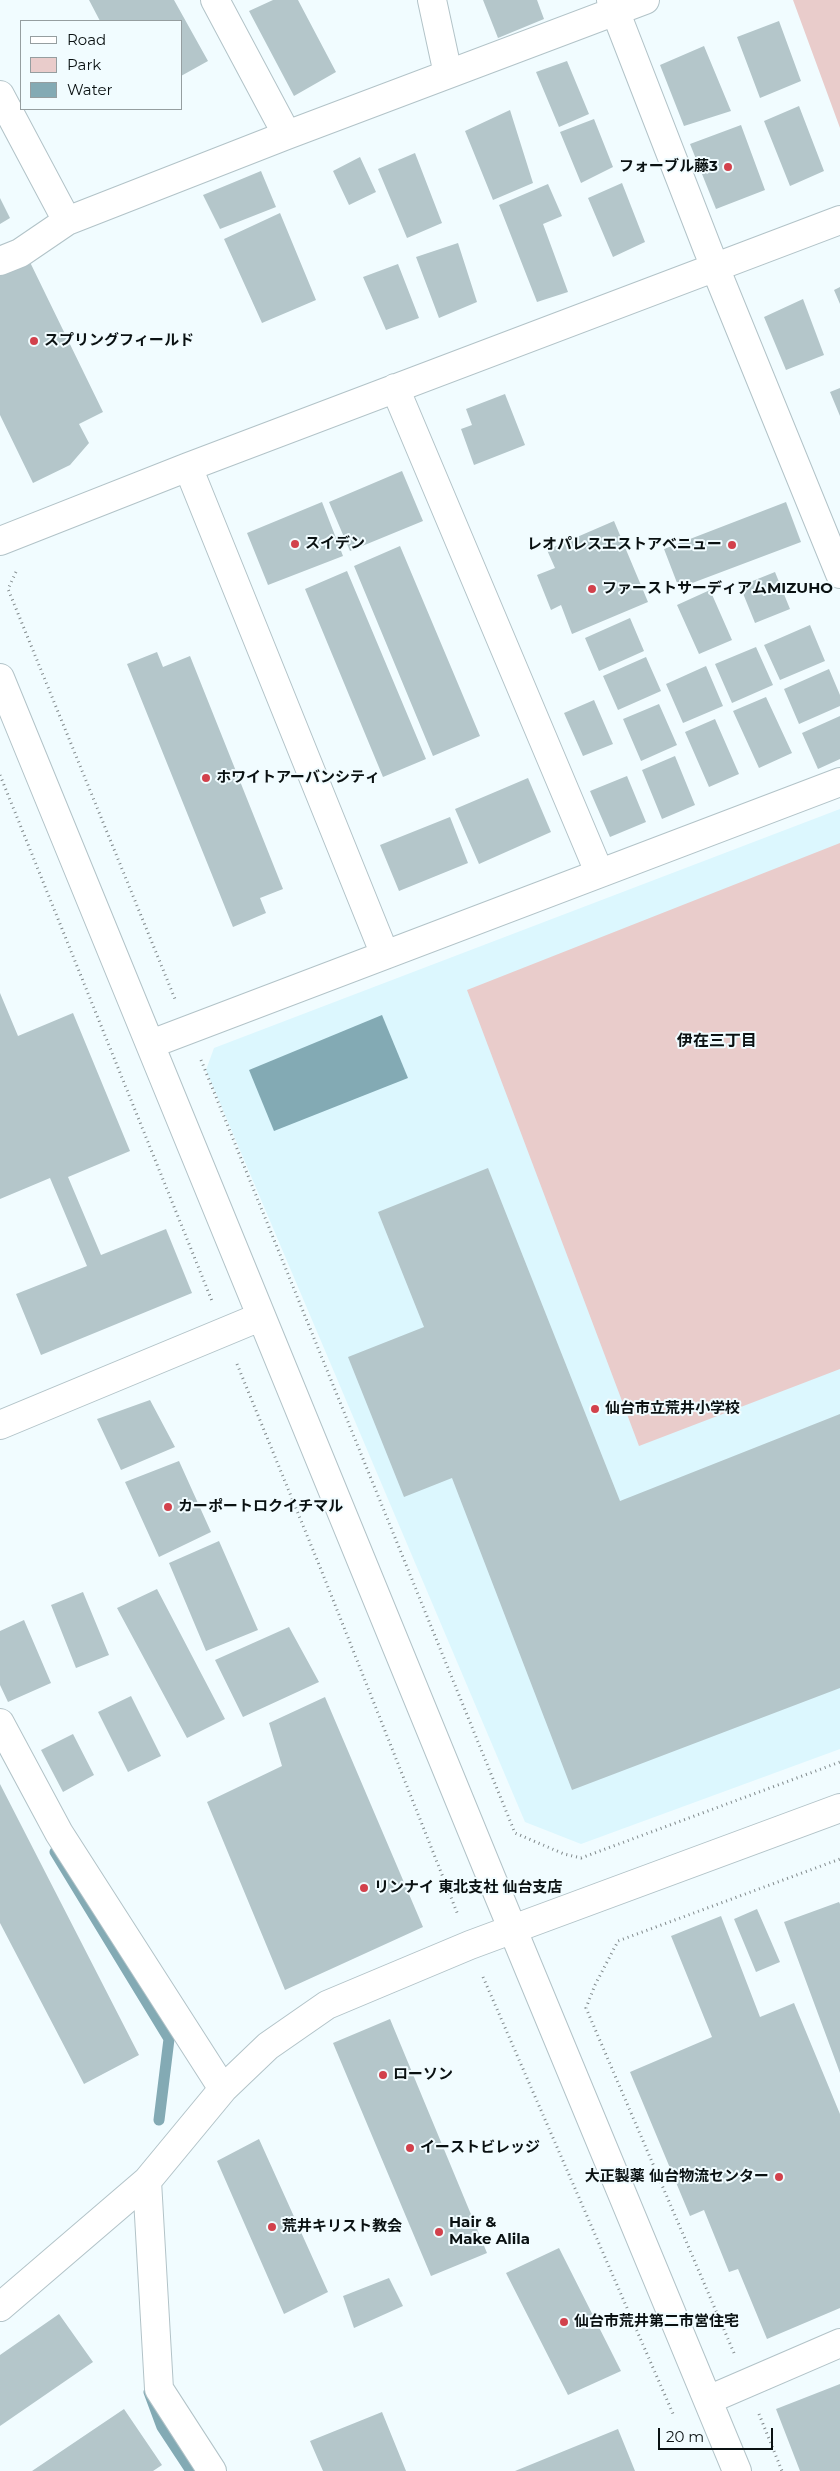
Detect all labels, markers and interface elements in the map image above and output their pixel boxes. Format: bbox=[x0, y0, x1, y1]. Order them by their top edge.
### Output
legend bbox=[20, 20, 182, 110]
text: Road bbox=[67, 30, 106, 49]
text: Park bbox=[67, 55, 101, 74]
text: Water bbox=[67, 80, 113, 99]
place label: フォーブル藤3 bbox=[619, 158, 718, 176]
marker: フォーブル藤3 bbox=[722, 161, 734, 173]
place label: スプリングフィールド bbox=[44, 332, 194, 350]
marker: スプリングフィールド bbox=[28, 335, 40, 347]
place label: スイデン bbox=[305, 535, 365, 553]
place label: レオパレスエストアベニュー bbox=[527, 536, 722, 554]
marker: スイデン bbox=[289, 538, 301, 550]
marker: レオパレスエストアベニュー bbox=[726, 539, 738, 551]
place label: ファーストサーディアムMIZUHO bbox=[602, 580, 833, 598]
marker: ファーストサーディアムMIZUHO bbox=[586, 583, 598, 595]
place label: ホワイトアーバンシティ bbox=[216, 769, 380, 787]
marker: ホワイトアーバンシティ bbox=[200, 772, 212, 784]
district label: 伊在三丁目 bbox=[677, 1031, 757, 1051]
place label: 仙台市立荒井小学校 bbox=[605, 1400, 740, 1418]
marker: 仙台市立荒井小学校 bbox=[589, 1403, 601, 1415]
place label: カーポートロクイチマル bbox=[178, 1498, 343, 1516]
marker: カーポートロクイチマル bbox=[162, 1501, 174, 1513]
place label: リンナイ 東北支社 仙台支店 bbox=[374, 1879, 562, 1897]
marker: リンナイ 東北支社 仙台支店 bbox=[358, 1882, 370, 1894]
place label: ローソン bbox=[393, 2066, 453, 2084]
marker: ローソン bbox=[377, 2069, 389, 2081]
place label: イーストビレッジ bbox=[420, 2139, 540, 2157]
marker: イーストビレッジ bbox=[404, 2142, 416, 2154]
place label: 大正製薬 仙台物流センター bbox=[585, 2168, 769, 2186]
marker: 大正製薬 仙台物流センター bbox=[773, 2171, 785, 2183]
place label: Hair & Make Alila bbox=[449, 2214, 530, 2249]
place label: 荒井キリスト教会 bbox=[282, 2218, 402, 2236]
marker: 荒井キリスト教会 bbox=[266, 2221, 278, 2233]
marker: Hair & Make Alila bbox=[433, 2226, 445, 2238]
place label: 仙台市荒井第二市営住宅 bbox=[574, 2313, 739, 2331]
marker: 仙台市荒井第二市営住宅 bbox=[558, 2316, 570, 2328]
scale bar bbox=[660, 2418, 775, 2450]
text: 20 m bbox=[666, 2427, 704, 2446]

